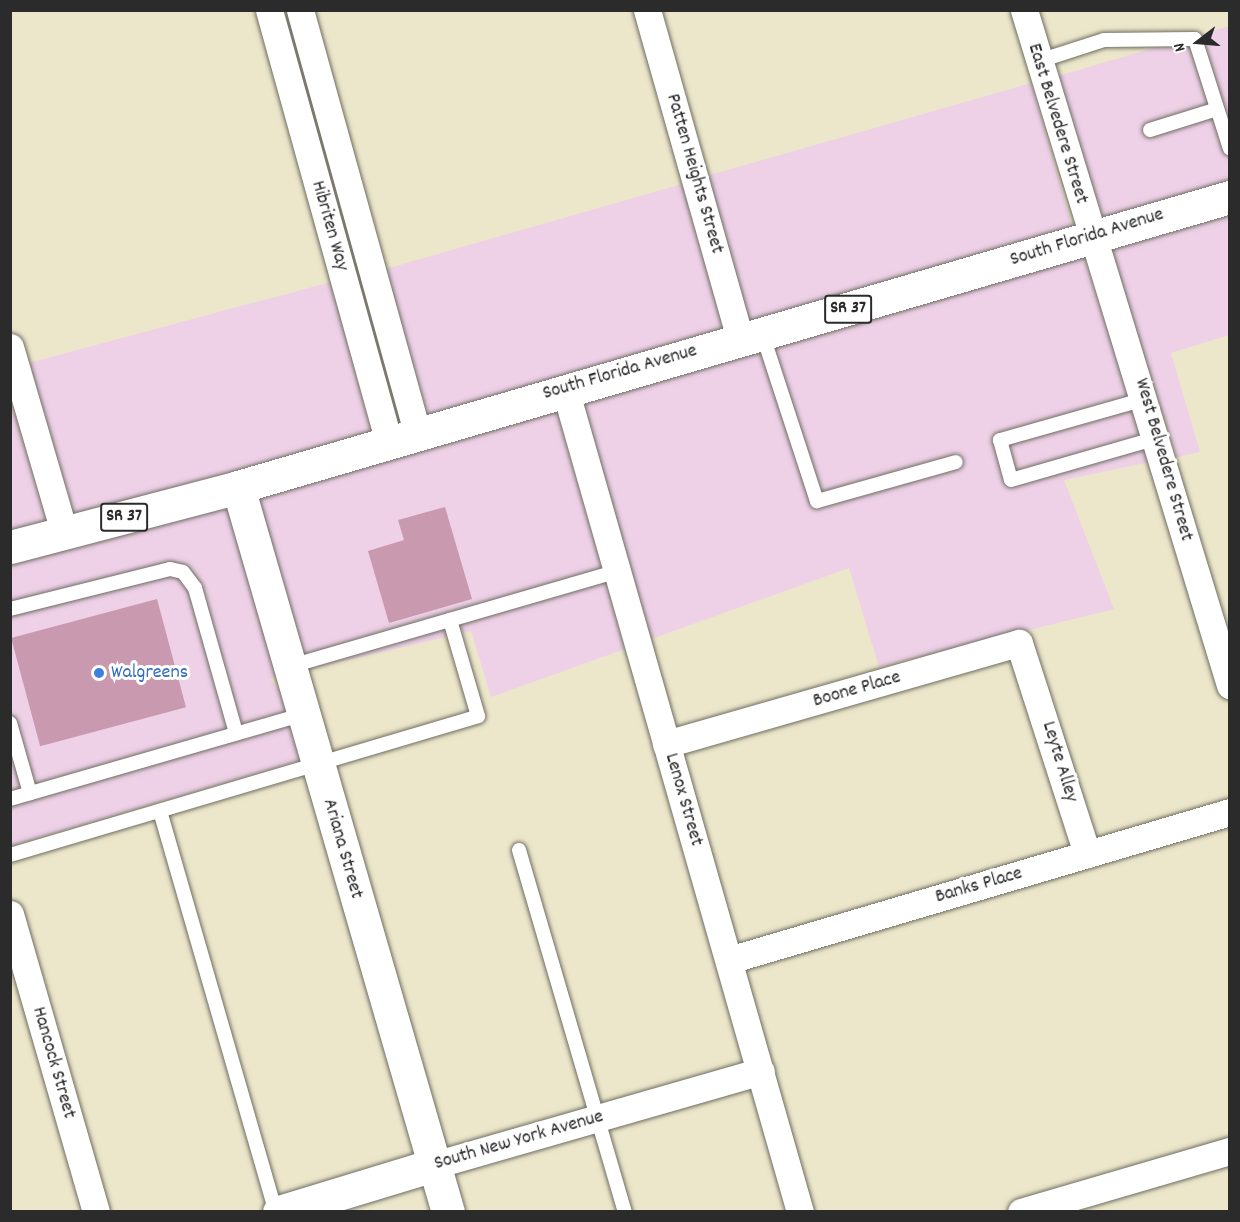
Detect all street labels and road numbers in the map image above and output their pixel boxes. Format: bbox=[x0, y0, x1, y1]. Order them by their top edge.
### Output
street label: East Belvedere Street bbox=[1021, 41, 1093, 207]
street label: Patten Heights Street bbox=[660, 91, 728, 257]
street label: Hibriten Way bbox=[305, 178, 353, 274]
street label: South Florida Avenue bbox=[1007, 203, 1167, 273]
road number: SR 37 bbox=[824, 294, 872, 324]
street label: South Florida Avenue bbox=[540, 340, 700, 406]
street label: West Belvedere Street bbox=[1128, 376, 1198, 544]
road number: SR 37 bbox=[100, 502, 148, 532]
street label: Boone Place bbox=[810, 666, 904, 714]
street label: Leyte Alley bbox=[1035, 719, 1083, 805]
street label: Lenox Street bbox=[658, 751, 708, 849]
street label: Ariana Street bbox=[316, 796, 368, 902]
street label: Banks Place bbox=[933, 862, 1025, 910]
street label: Hancock Street bbox=[26, 1004, 80, 1122]
street label: South New York Avenue bbox=[432, 1105, 606, 1177]

